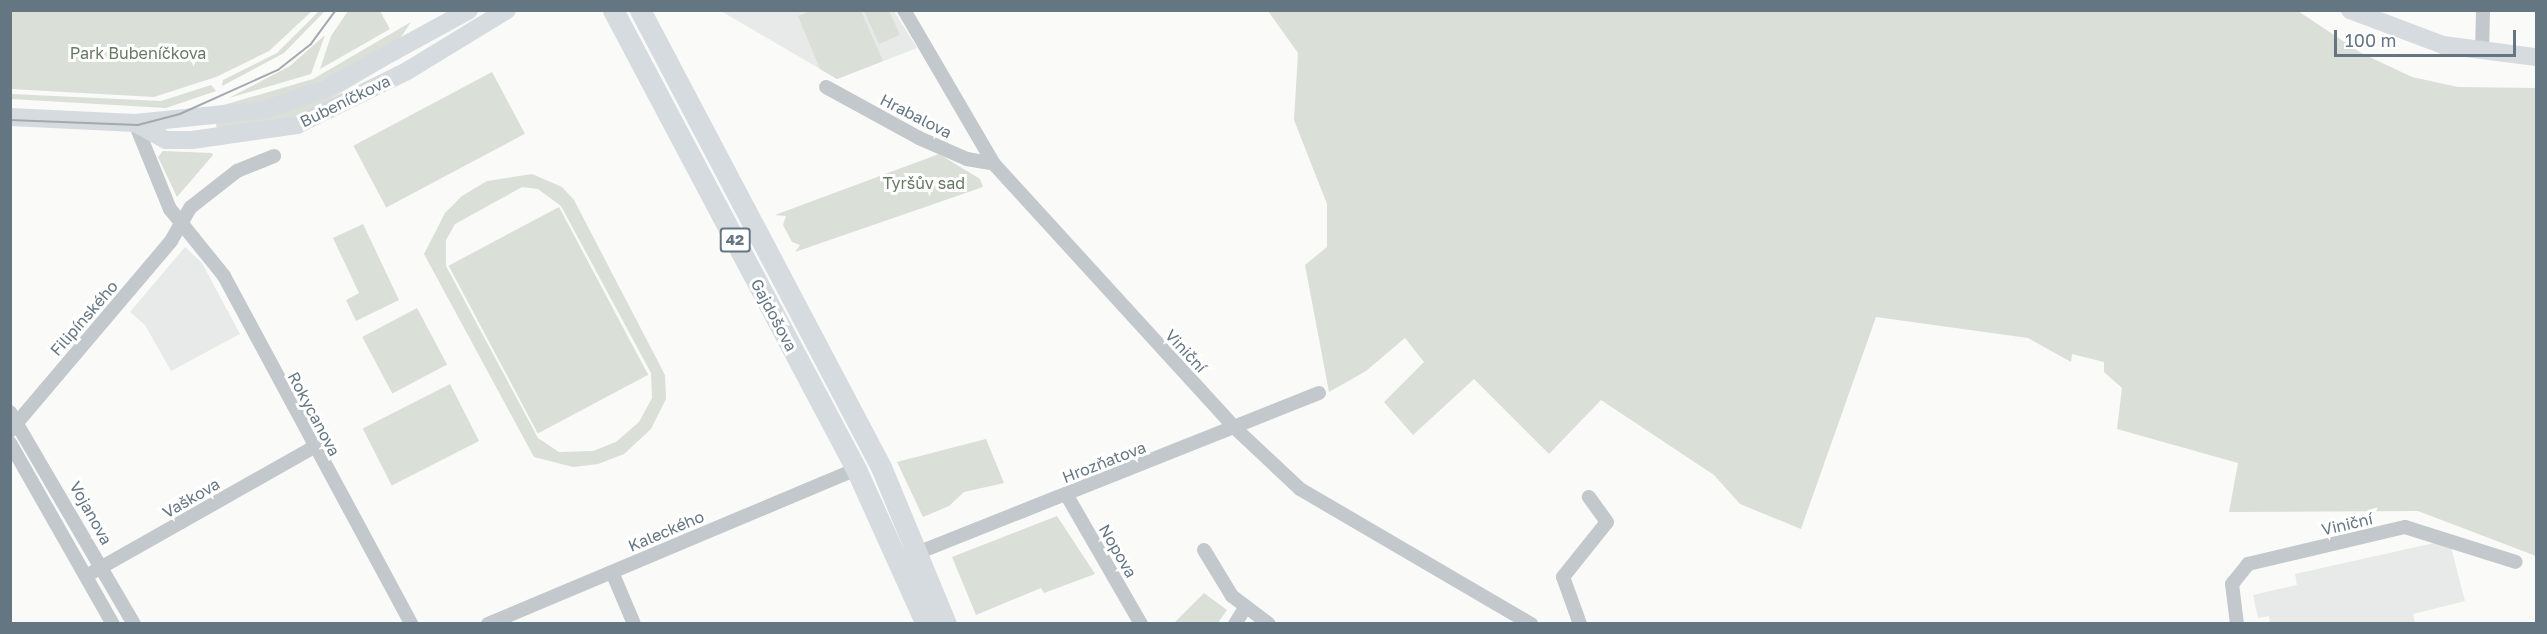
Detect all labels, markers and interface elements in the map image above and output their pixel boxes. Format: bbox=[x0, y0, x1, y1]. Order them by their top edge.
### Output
scale bar bbox=[2337, 18, 2518, 56]
text: 100 m bbox=[2345, 29, 2396, 51]
park label: Park Bubeníčkova bbox=[70, 43, 206, 63]
street label: Bubeníčkova bbox=[297, 71, 393, 131]
street label: Hrabalova bbox=[877, 90, 955, 142]
park label: Tyršův sad bbox=[883, 173, 965, 193]
road number: 42 bbox=[718, 228, 752, 252]
street label: Gajdošova bbox=[747, 275, 801, 355]
street label: Filipínského bbox=[46, 277, 122, 359]
street label: Viniční bbox=[1161, 325, 1211, 377]
street label: Rokycanova bbox=[284, 369, 344, 459]
street label: Hrozňatova bbox=[1060, 437, 1148, 487]
street label: Vaškova bbox=[159, 474, 223, 522]
street label: Vojanova bbox=[66, 478, 116, 548]
street label: Kaleckého bbox=[625, 506, 707, 556]
street label: Viniční bbox=[2320, 509, 2374, 539]
street label: Nopova bbox=[1095, 521, 1141, 581]

